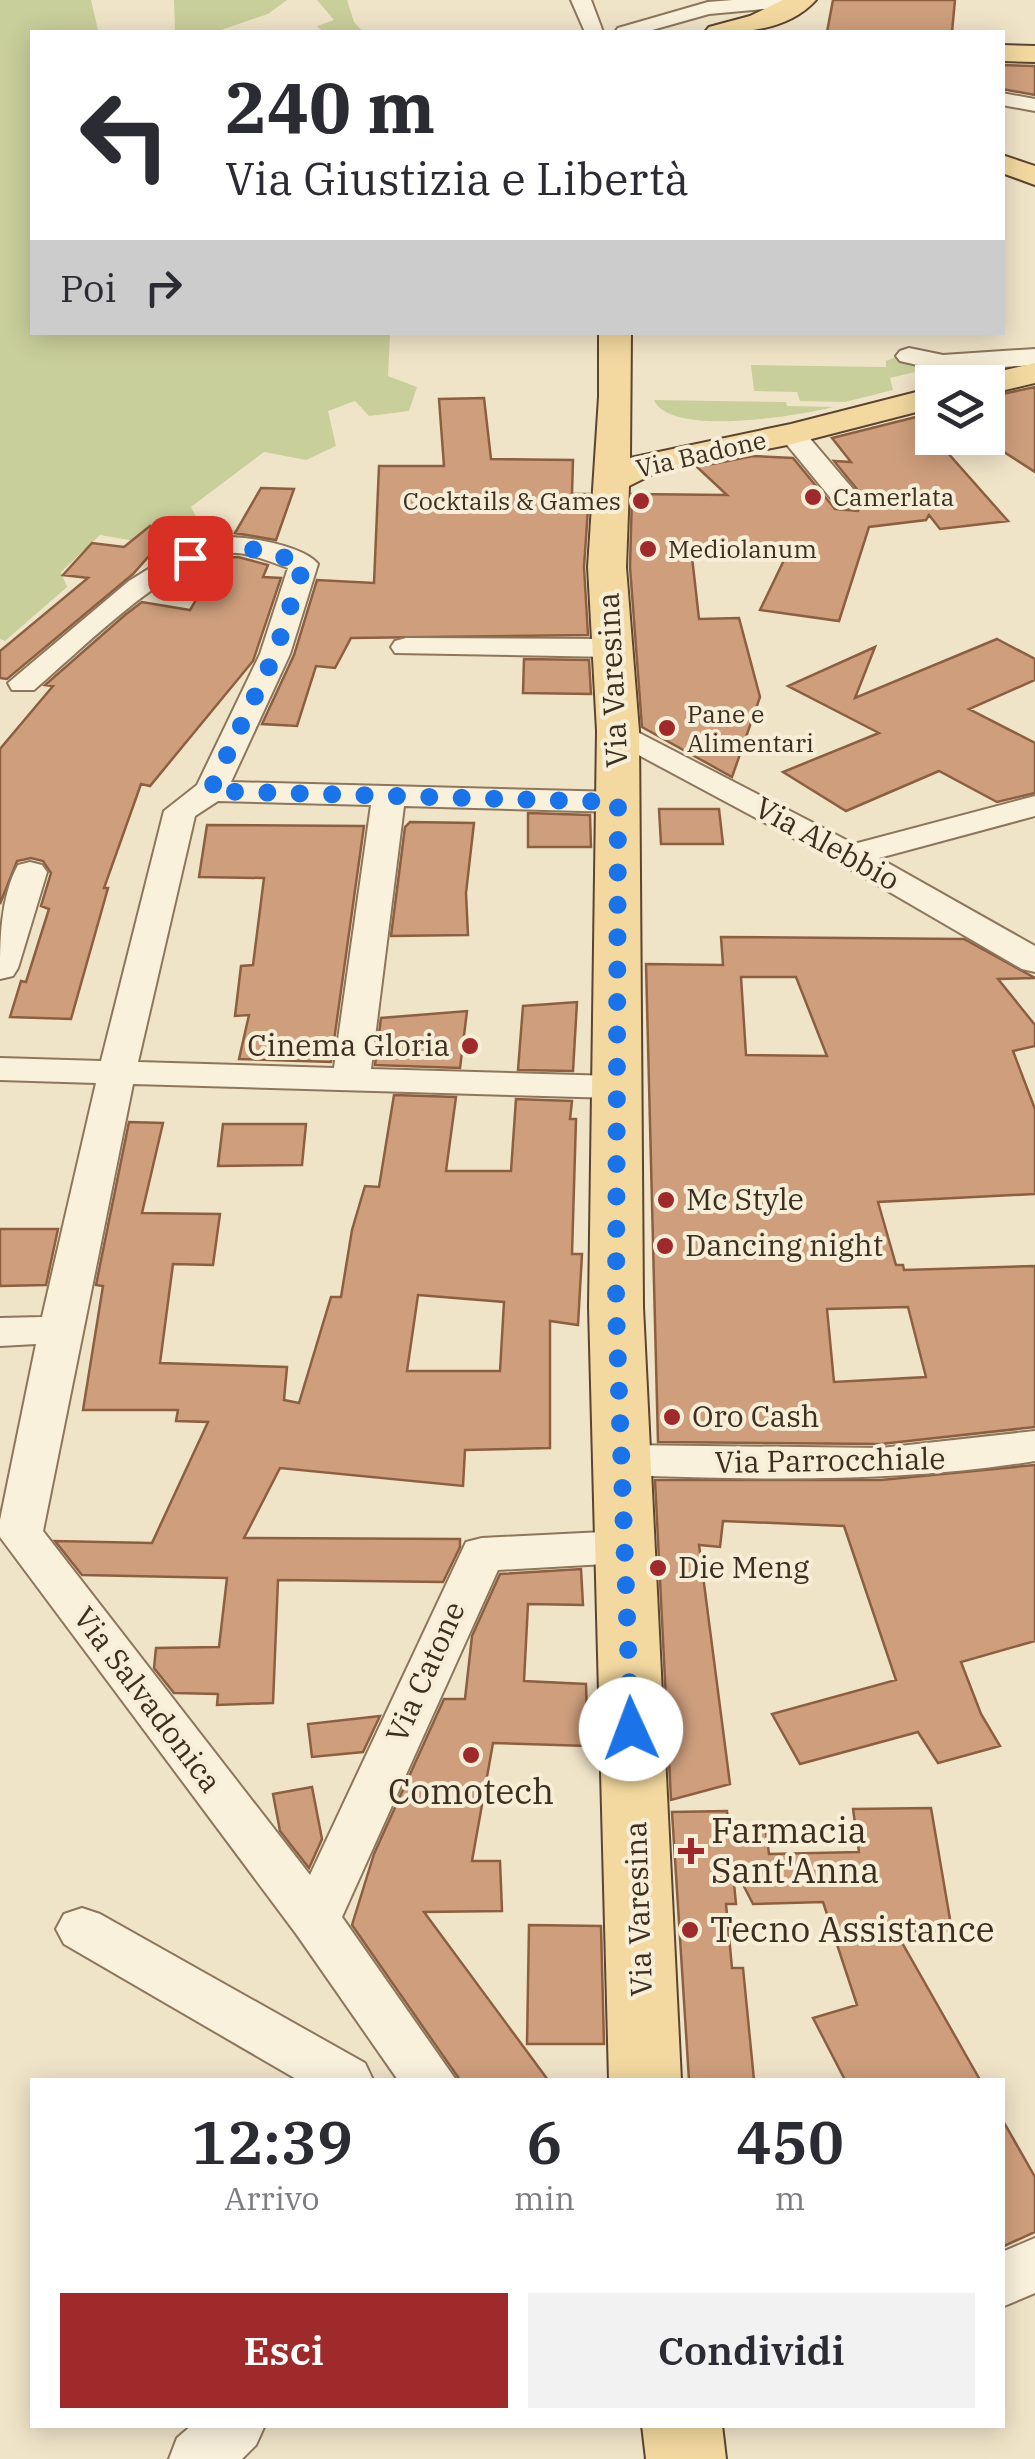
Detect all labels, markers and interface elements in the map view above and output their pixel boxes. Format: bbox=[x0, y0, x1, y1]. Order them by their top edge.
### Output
text: 240 m bbox=[225, 61, 435, 152]
icon: left bbox=[60, 70, 190, 200]
text: Via Giustizia e Libertà bbox=[225, 149, 689, 207]
icon: right bbox=[136, 260, 191, 315]
text: Poi bbox=[60, 263, 116, 312]
map controls bbox=[915, 365, 1005, 455]
button: layers bbox=[915, 365, 1005, 455]
street label: Via Badone bbox=[633, 423, 769, 484]
place label: Camerlata bbox=[833, 480, 954, 513]
place label: Cocktails & Games bbox=[403, 484, 621, 517]
marker: Camerlata bbox=[802, 486, 824, 508]
marker: Cocktails & Games bbox=[630, 490, 652, 512]
pin bbox=[148, 516, 233, 601]
icon: arrive bbox=[163, 531, 218, 586]
place label: Mediolanum bbox=[668, 532, 817, 565]
marker: Mediolanum bbox=[637, 538, 659, 560]
street label: Via Varesina bbox=[587, 591, 636, 769]
place label: Pane e Alimentari bbox=[687, 697, 814, 759]
marker: Pane e Alimentari bbox=[656, 717, 678, 739]
street label: Via Alebbio bbox=[748, 787, 907, 898]
place label: Cinema Gloria bbox=[247, 1025, 450, 1064]
marker: Cinema Gloria bbox=[459, 1035, 481, 1057]
place label: Mc Style bbox=[686, 1179, 804, 1218]
marker: Mc Style bbox=[655, 1189, 677, 1211]
place label: Dancing night bbox=[685, 1225, 883, 1264]
marker: Dancing night bbox=[654, 1235, 676, 1257]
place label: Oro Cash bbox=[692, 1396, 820, 1435]
marker: Oro Cash bbox=[661, 1406, 683, 1428]
street label: Via Parrocchiale bbox=[714, 1438, 946, 1481]
place label: Die Meng bbox=[678, 1547, 809, 1586]
marker: Die Meng bbox=[647, 1557, 669, 1579]
street label: Via Catone bbox=[376, 1595, 473, 1748]
street label: Via Salvadonica bbox=[66, 1598, 231, 1800]
position arrow bbox=[579, 1677, 683, 1781]
marker: Comotech bbox=[460, 1744, 482, 1766]
place label: Comotech bbox=[388, 1768, 554, 1814]
place label: Farmacia Sant'Anna bbox=[711, 1807, 879, 1893]
street label: Via Varesina bbox=[615, 1821, 660, 1997]
marker: Farmacia Sant'Anna bbox=[680, 1840, 702, 1862]
place label: Tecno Assistance bbox=[710, 1906, 994, 1952]
marker: Tecno Assistance bbox=[679, 1919, 701, 1941]
text: 12:39 bbox=[191, 2102, 353, 2181]
text: 6 bbox=[526, 2102, 562, 2181]
text: 450 bbox=[736, 2102, 844, 2181]
text: Arrivo bbox=[224, 2177, 320, 2219]
text: min bbox=[514, 2177, 575, 2219]
text: m bbox=[775, 2177, 805, 2219]
button: Esci bbox=[60, 2293, 508, 2408]
button: Condividi bbox=[528, 2293, 975, 2408]

